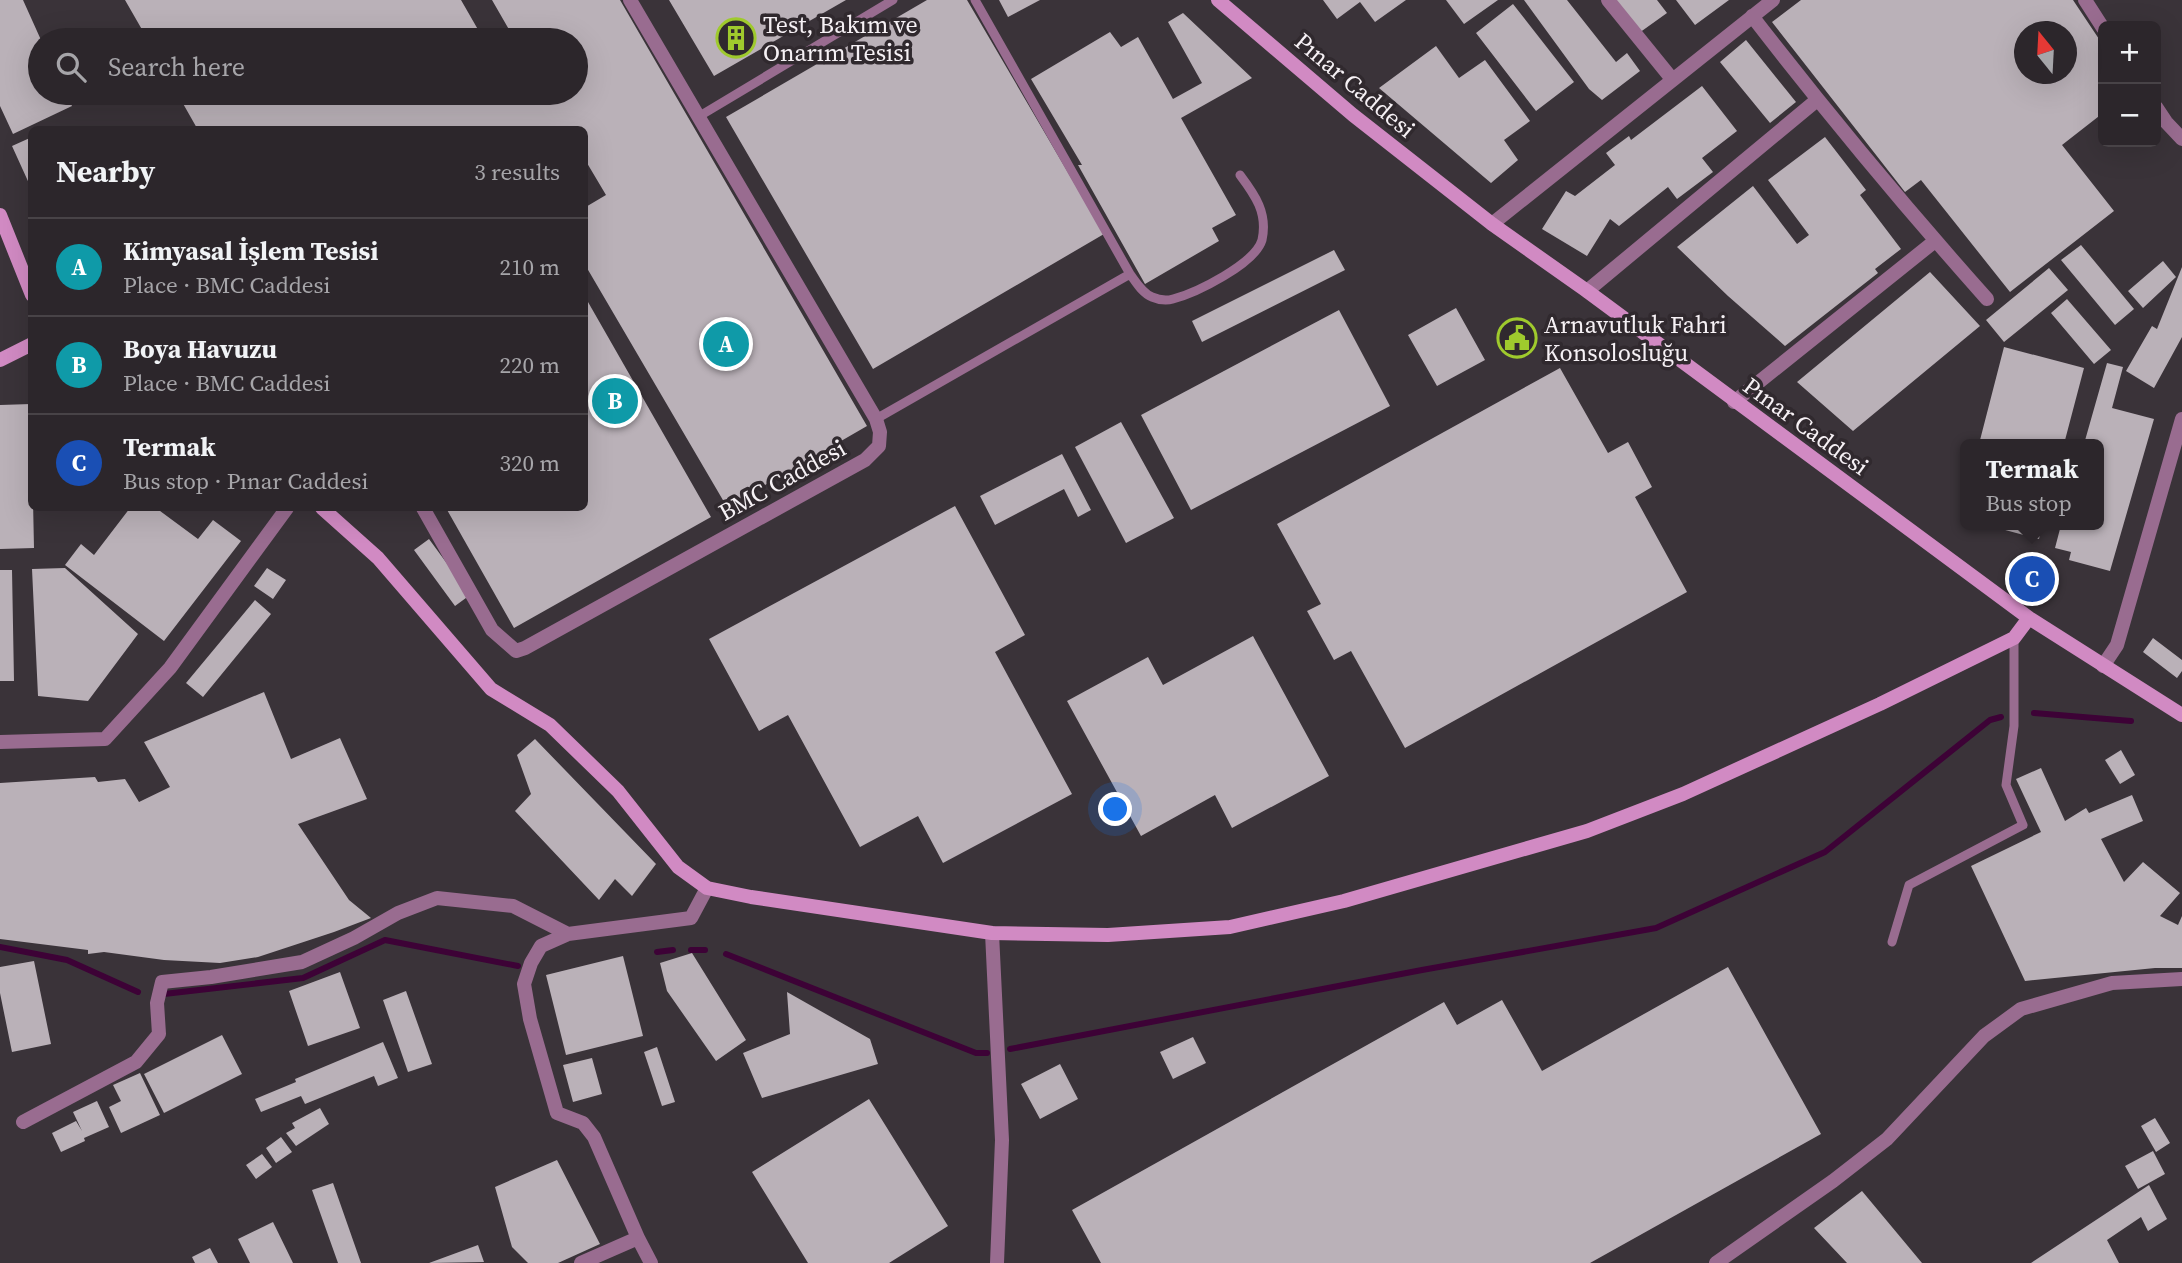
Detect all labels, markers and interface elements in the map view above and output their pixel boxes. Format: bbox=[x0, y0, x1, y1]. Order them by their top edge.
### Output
place label: Test, Bakım ve Onarım Tesisi bbox=[763, 8, 918, 69]
building icon: Test, Bakım ve Onarım Tesisi bbox=[715, 17, 757, 59]
north arrow bbox=[2014, 21, 2077, 84]
map controls bbox=[2098, 21, 2161, 147]
button: + bbox=[2098, 21, 2161, 84]
street label: Pınar Caddesi bbox=[1288, 25, 1422, 145]
search box bbox=[28, 28, 588, 105]
icon: search bbox=[52, 48, 90, 86]
text: Search here bbox=[108, 49, 245, 85]
button: − bbox=[2098, 84, 2161, 147]
text: Nearby bbox=[56, 151, 155, 192]
text: 3 results bbox=[474, 156, 560, 188]
text: Kimyasal İşlem Tesisi bbox=[123, 233, 379, 269]
text: A bbox=[71, 251, 87, 283]
text: 210 m bbox=[499, 251, 560, 283]
text: Place · BMC Caddesi bbox=[123, 269, 330, 301]
place label: Arnavutluk Fahri Konsolosluğu bbox=[1544, 308, 1727, 369]
public building icon: Arnavutluk Fahri Konsolosluğu bbox=[1496, 317, 1538, 359]
pin: A bbox=[703, 318, 749, 370]
text: Boya Havuzu bbox=[123, 331, 277, 367]
text: B bbox=[72, 349, 86, 381]
text: 220 m bbox=[499, 349, 560, 381]
text: Place · BMC Caddesi bbox=[123, 367, 330, 399]
street label: Pınar Caddesi bbox=[1737, 369, 1875, 483]
pin: B bbox=[592, 375, 638, 427]
text: Termak bbox=[123, 429, 216, 465]
street label: BMC Caddesi bbox=[712, 431, 852, 529]
popup bbox=[1960, 439, 2104, 530]
text: C bbox=[72, 447, 86, 479]
text: 320 m bbox=[499, 447, 560, 479]
text: Termak bbox=[1986, 451, 2078, 487]
text: Bus stop · Pınar Caddesi bbox=[123, 465, 368, 497]
text: Bus stop bbox=[1986, 487, 2072, 519]
pin: C bbox=[2009, 553, 2055, 605]
your location bbox=[1098, 792, 1132, 826]

